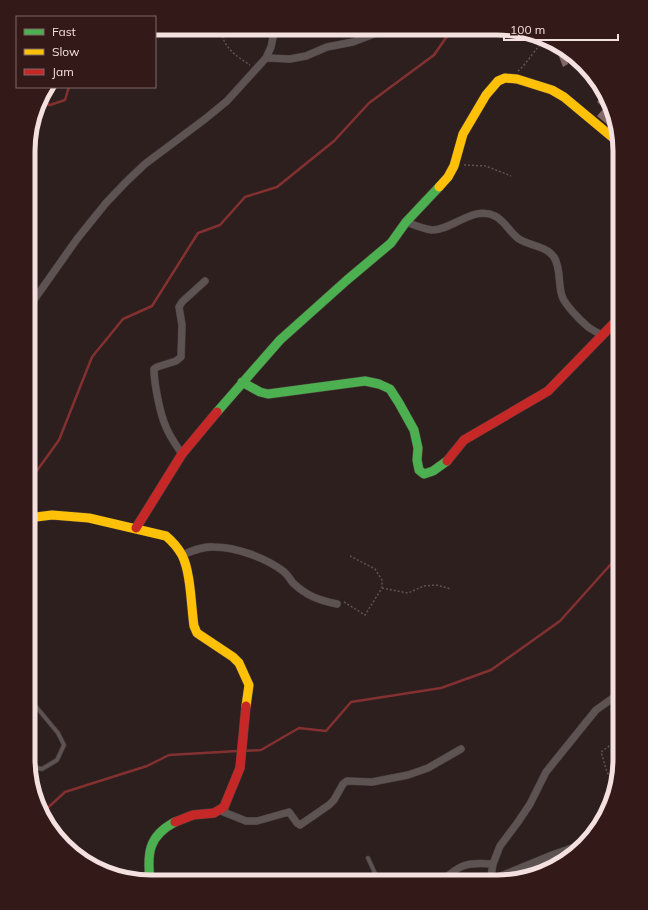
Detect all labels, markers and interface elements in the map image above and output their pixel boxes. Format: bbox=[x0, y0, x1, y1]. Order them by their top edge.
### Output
legend bbox=[16, 16, 156, 88]
scale bar bbox=[504, 16, 618, 42]
text: 100 m bbox=[510, 22, 545, 37]
text: Fast bbox=[52, 24, 76, 39]
text: Slow bbox=[52, 44, 80, 59]
text: Jam bbox=[52, 64, 74, 79]

